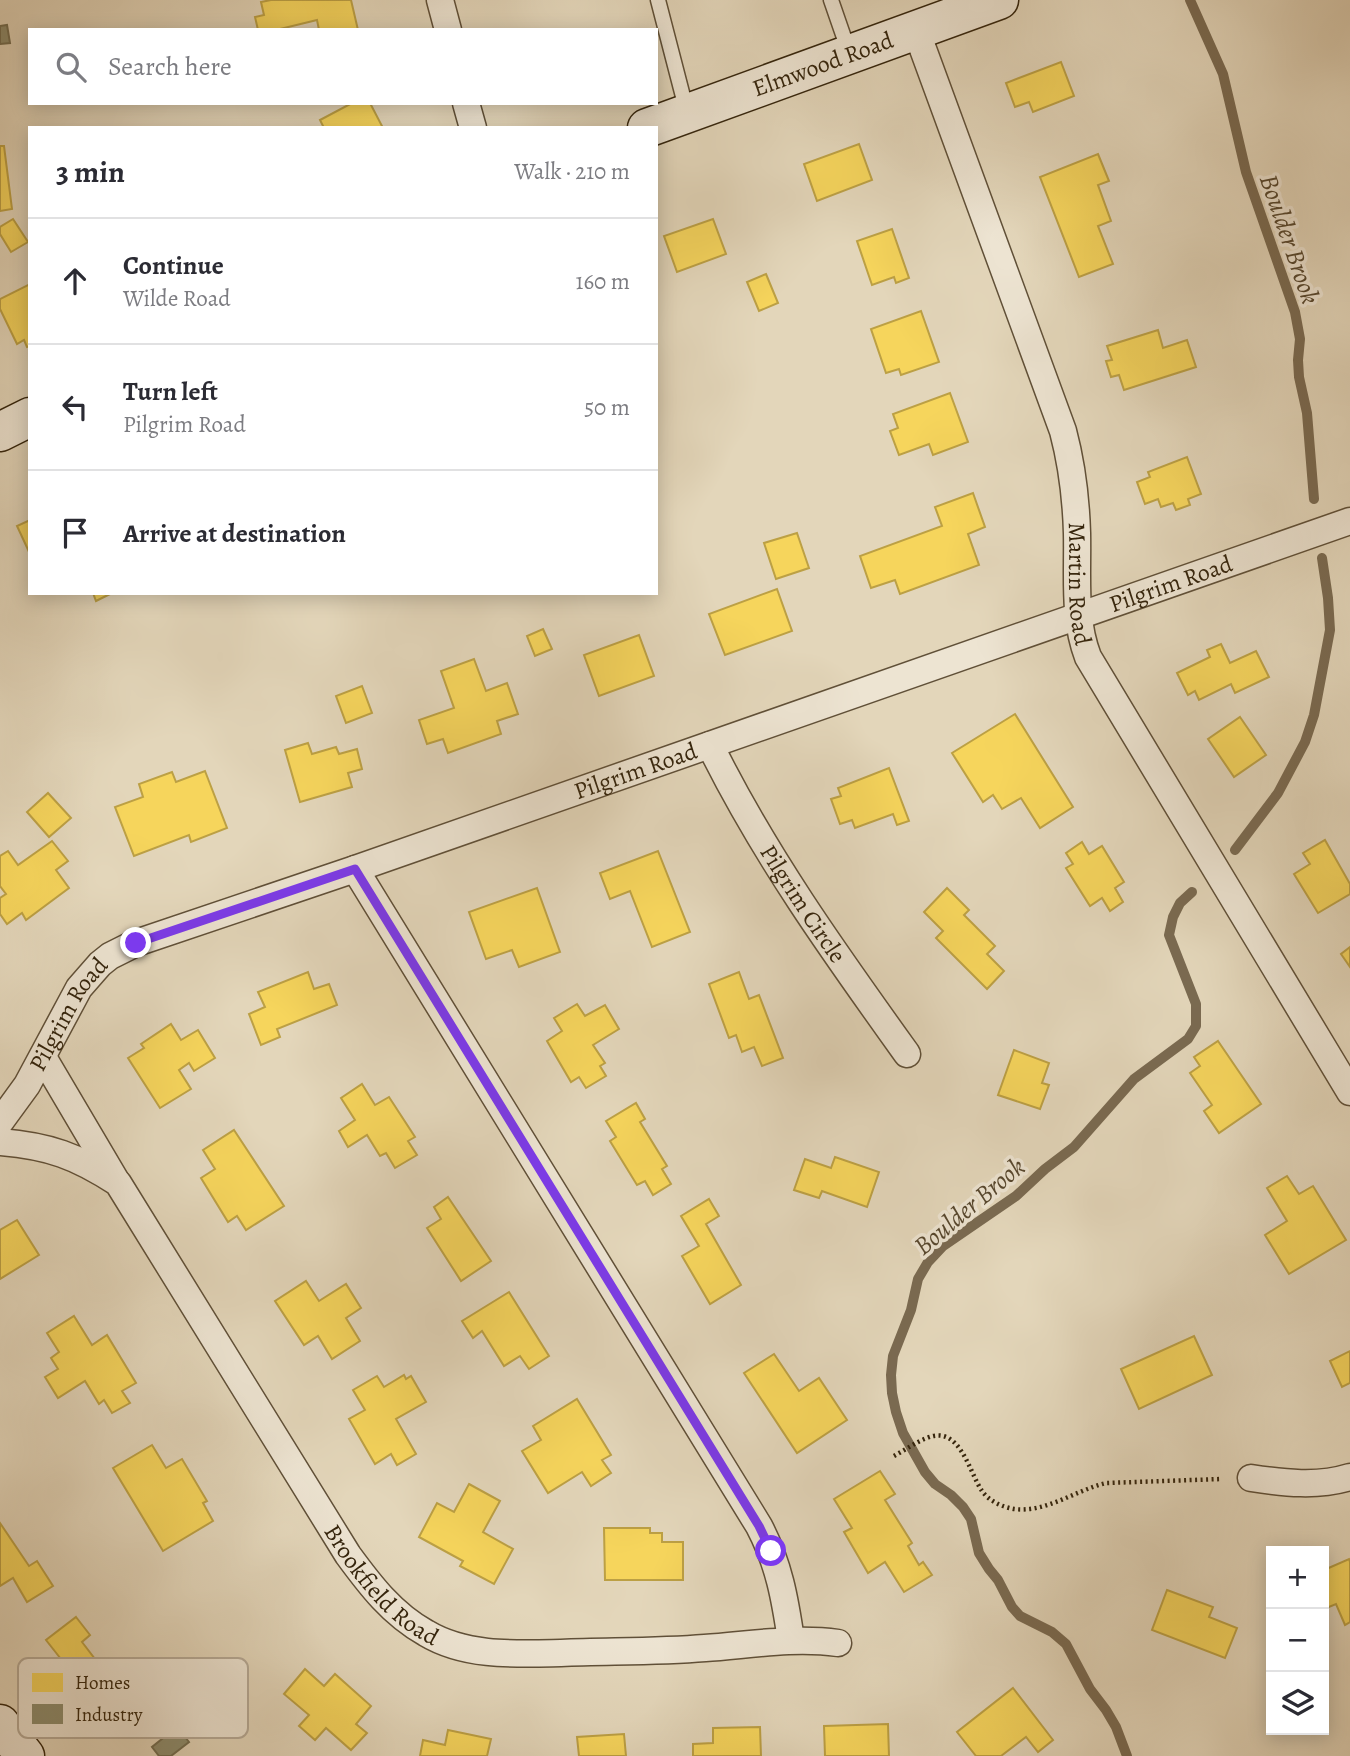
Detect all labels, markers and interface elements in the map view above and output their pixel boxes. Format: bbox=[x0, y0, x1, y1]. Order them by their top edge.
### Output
street label: Elmwood Road bbox=[748, 24, 898, 104]
search box bbox=[28, 28, 658, 105]
icon: search bbox=[52, 48, 90, 86]
text: Search here bbox=[108, 49, 232, 84]
text: 3 min bbox=[56, 152, 125, 192]
text: Walk · 210 m bbox=[514, 156, 630, 187]
water label: Boulder Brook bbox=[1251, 170, 1328, 309]
text: Continue bbox=[123, 248, 224, 283]
icon: ahead bbox=[56, 262, 94, 300]
text: 160 m bbox=[576, 266, 630, 297]
text: Wilde Road bbox=[123, 283, 231, 314]
text: Turn left bbox=[123, 374, 218, 409]
icon: left bbox=[56, 388, 94, 426]
text: 50 m bbox=[584, 392, 630, 423]
text: Pilgrim Road bbox=[123, 409, 246, 440]
icon: arrive bbox=[56, 514, 94, 552]
text: Arrive at destination bbox=[123, 516, 346, 551]
street label: Martin Road bbox=[1061, 522, 1099, 648]
street label: Pilgrim Road bbox=[1105, 547, 1237, 620]
street label: Pilgrim Road bbox=[570, 735, 702, 807]
street label: Pilgrim Circle bbox=[752, 838, 854, 969]
route end bbox=[120, 927, 151, 958]
street label: Pilgrim Road bbox=[21, 950, 115, 1077]
water label: Boulder Brook bbox=[906, 1150, 1032, 1263]
street label: Brookfield Road bbox=[317, 1518, 445, 1653]
route start bbox=[755, 1535, 786, 1566]
map controls bbox=[1266, 1546, 1329, 1735]
button: + bbox=[1266, 1546, 1329, 1609]
button: − bbox=[1266, 1609, 1329, 1672]
legend bbox=[18, 1658, 248, 1738]
text: Homes bbox=[75, 1670, 130, 1696]
button: layers bbox=[1266, 1672, 1329, 1735]
text: Industry bbox=[75, 1702, 143, 1728]

